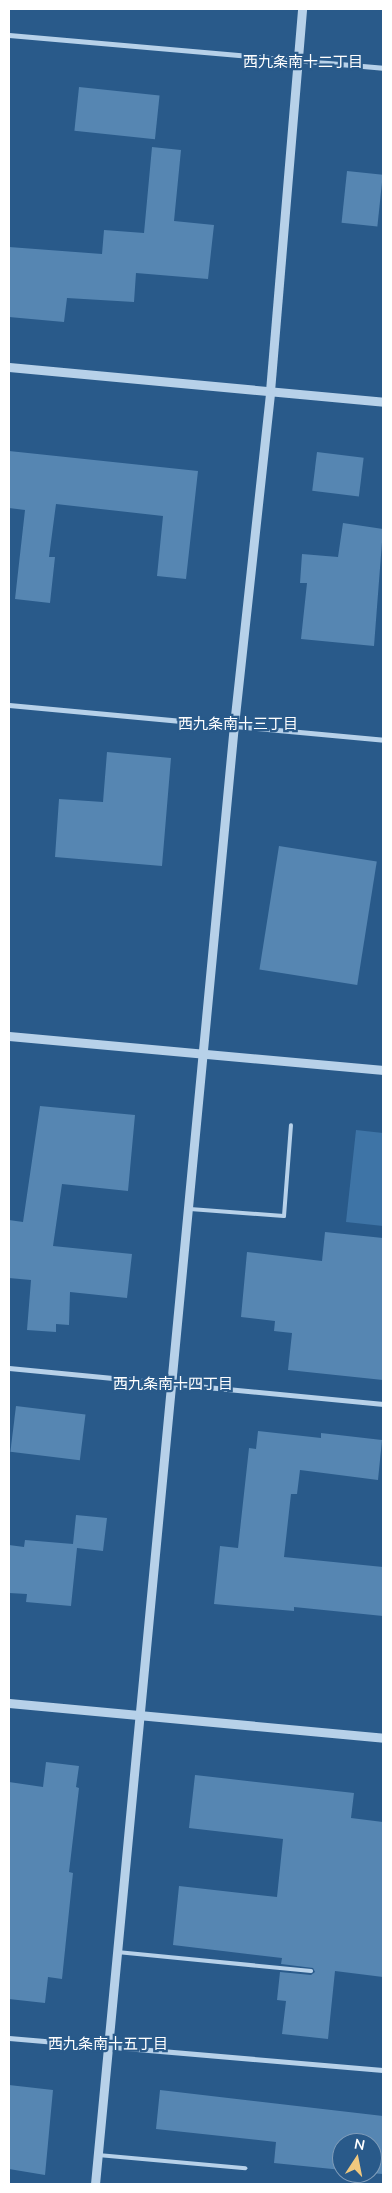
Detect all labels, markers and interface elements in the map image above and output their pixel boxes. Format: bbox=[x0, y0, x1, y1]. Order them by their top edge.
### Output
district label: 西九条南十二丁目 bbox=[243, 53, 363, 71]
district label: 西九条南十三丁目 bbox=[178, 715, 298, 733]
district label: 西九条南十四丁目 bbox=[113, 1375, 233, 1393]
district label: 西九条南十五丁目 bbox=[48, 2035, 168, 2053]
north arrow bbox=[332, 2133, 382, 2183]
text: N bbox=[353, 2134, 367, 2154]

